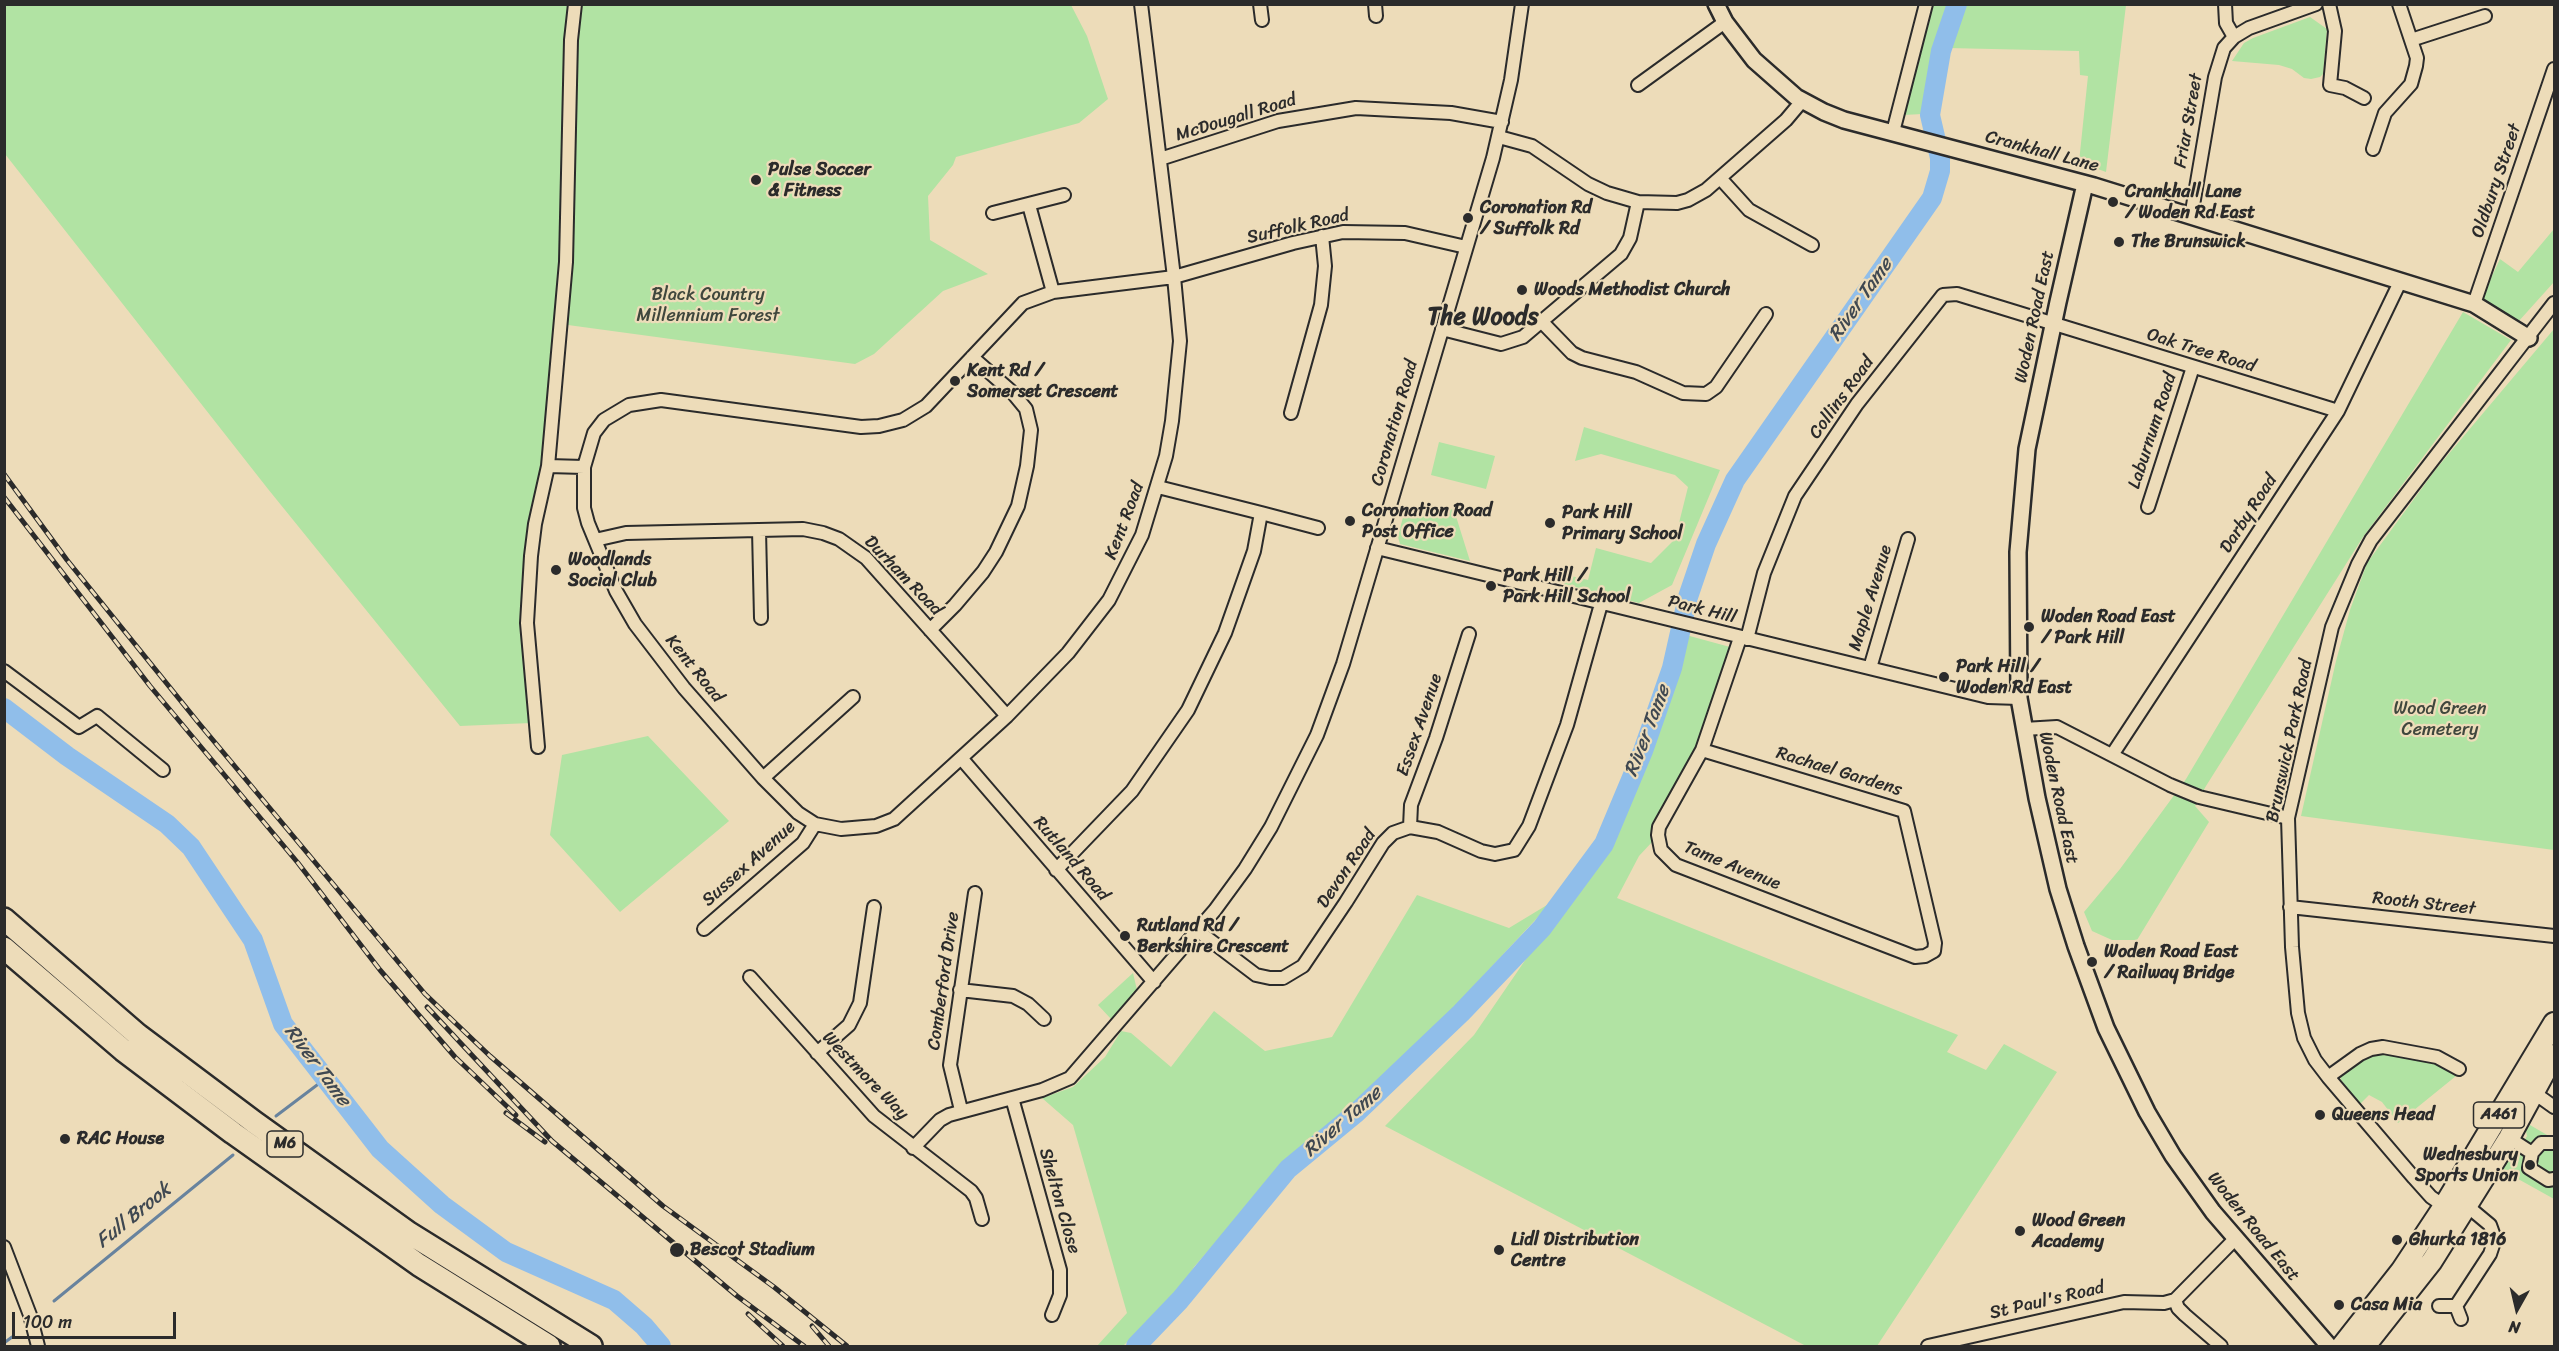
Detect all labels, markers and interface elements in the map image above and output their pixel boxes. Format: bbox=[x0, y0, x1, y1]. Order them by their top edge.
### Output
street label: Friar Street bbox=[2170, 72, 2208, 170]
street label: McDougall Road bbox=[1173, 89, 1299, 147]
street label: Oldbury Street bbox=[2467, 121, 2527, 241]
street label: Crankhall Lane bbox=[1983, 126, 2101, 178]
place label: Pulse Soccer & Fitness bbox=[768, 159, 871, 201]
marker: Pulse Soccer & Fitness bbox=[749, 173, 763, 187]
place label: Crankhall Lane / Woden Rd East bbox=[2125, 181, 2255, 224]
marker: Crankhall Lane / Woden Rd East bbox=[2106, 195, 2120, 209]
place label: Coronation Rd / Suffolk Rd bbox=[1480, 197, 1592, 240]
street label: Suffolk Road bbox=[1245, 205, 1351, 249]
marker: Coronation Rd / Suffolk Rd bbox=[1461, 211, 1475, 225]
place label: The Brunswick bbox=[2131, 231, 2246, 253]
marker: The Brunswick bbox=[2112, 235, 2126, 249]
street label: Woden Road East bbox=[2010, 249, 2060, 385]
water label: River Tame bbox=[1824, 254, 1898, 346]
place label: Woods Methodist Church bbox=[1534, 279, 1730, 301]
marker: Woods Methodist Church bbox=[1515, 283, 1529, 297]
park label: Black Country Millennium Forest bbox=[637, 284, 779, 326]
district label: The Woods bbox=[1427, 304, 1539, 332]
street label: Oak Tree Road bbox=[2144, 324, 2258, 378]
street label: Collins Road bbox=[1805, 352, 1879, 444]
street label: Coronation Road bbox=[1367, 358, 1423, 488]
place label: Kent Rd / Somerset Crescent bbox=[967, 360, 1118, 403]
street label: Laburnum Road bbox=[2124, 370, 2182, 492]
marker: Kent Rd / Somerset Crescent bbox=[948, 374, 962, 388]
street label: Darby Road bbox=[2216, 471, 2282, 557]
street label: Kent Road bbox=[1100, 479, 1150, 563]
place label: Coronation Road Post Office bbox=[1362, 500, 1492, 542]
place label: Park Hill Primary School bbox=[1562, 502, 1683, 544]
marker: Coronation Road Post Office bbox=[1343, 514, 1357, 528]
marker: Park Hill Primary School bbox=[1543, 516, 1557, 530]
street label: Durham Road bbox=[859, 531, 947, 621]
street label: Maple Avenue bbox=[1845, 542, 1897, 654]
place label: Woodlands Social Club bbox=[568, 549, 657, 592]
marker: Woodlands Social Club bbox=[549, 563, 563, 577]
place label: Park Hill / Park Hill School bbox=[1503, 565, 1630, 608]
marker: Park Hill / Park Hill School bbox=[1484, 579, 1498, 593]
street label: Park Hill bbox=[1666, 591, 1738, 629]
place label: Woden Road East / Park Hill bbox=[2041, 606, 2176, 648]
marker: Woden Road East / Park Hill bbox=[2022, 620, 2036, 634]
street label: Kent Road bbox=[660, 631, 728, 707]
place label: Park Hill / Woden Rd East bbox=[1956, 656, 2072, 698]
street label: Brunswick Park Road bbox=[2262, 657, 2318, 825]
marker: Park Hill / Woden Rd East bbox=[1937, 670, 1951, 684]
street label: Essex Avenue bbox=[1392, 671, 1448, 779]
water label: River Tame bbox=[1620, 682, 1676, 780]
park label: Wood Green Cemetery bbox=[2393, 698, 2487, 740]
street label: Woden Road East bbox=[2033, 730, 2083, 866]
street label: Rachael Gardens bbox=[1774, 743, 1904, 801]
street label: Rutland Road bbox=[1028, 812, 1114, 906]
street label: Sussex Avenue bbox=[698, 816, 800, 912]
street label: Devon Road bbox=[1313, 825, 1381, 913]
street label: Tame Avenue bbox=[1680, 837, 1784, 895]
street label: Rooth Street bbox=[2371, 888, 2477, 920]
street label: Comberford Drive bbox=[924, 910, 964, 1052]
place label: Rutland Rd / Berkshire Crescent bbox=[1137, 915, 1289, 958]
marker: Rutland Rd / Berkshire Crescent bbox=[1118, 929, 1132, 943]
place label: Woden Road East / Railway Bridge bbox=[2104, 941, 2239, 984]
marker: Woden Road East / Railway Bridge bbox=[2085, 955, 2099, 969]
water label: River Tame bbox=[279, 1021, 355, 1111]
street label: Westmore Way bbox=[817, 1027, 913, 1125]
water label: River Tame bbox=[1299, 1082, 1387, 1162]
road number: A461 bbox=[2474, 1102, 2524, 1128]
place label: Queens Head bbox=[2332, 1104, 2434, 1126]
marker: Queens Head bbox=[2313, 1108, 2327, 1122]
place label: RAC House bbox=[77, 1128, 164, 1150]
road number: M6 bbox=[267, 1131, 303, 1157]
marker: RAC House bbox=[58, 1132, 72, 1146]
place label: Wednesbury Sports Union bbox=[2415, 1144, 2518, 1186]
street label: Shelton Close bbox=[1034, 1146, 1084, 1256]
marker: Wednesbury Sports Union bbox=[2523, 1158, 2537, 1172]
street label: Woden Road East bbox=[2202, 1168, 2304, 1286]
water label: Full Brook bbox=[91, 1178, 177, 1254]
place label: Wood Green Academy bbox=[2032, 1210, 2125, 1252]
marker: Wood Green Academy bbox=[2013, 1224, 2027, 1238]
place label: Lidl Distribution Centre bbox=[1511, 1229, 1639, 1272]
place label: Ghurka 1816 bbox=[2409, 1229, 2506, 1251]
marker: Ghurka 1816 bbox=[2390, 1233, 2404, 1247]
place label: Bescot Stadium bbox=[690, 1239, 815, 1261]
marker: Bescot Stadium bbox=[668, 1241, 686, 1259]
marker: Lidl Distribution Centre bbox=[1492, 1243, 1506, 1257]
street label: St Paul's Road bbox=[1988, 1277, 2106, 1325]
north arrow bbox=[2487, 1279, 2547, 1339]
place label: Casa Mia bbox=[2351, 1294, 2422, 1316]
marker: Casa Mia bbox=[2332, 1298, 2346, 1312]
scale bar bbox=[15, 1300, 178, 1338]
text: 100 m bbox=[23, 1306, 72, 1338]
text: N bbox=[2507, 1312, 2522, 1342]

